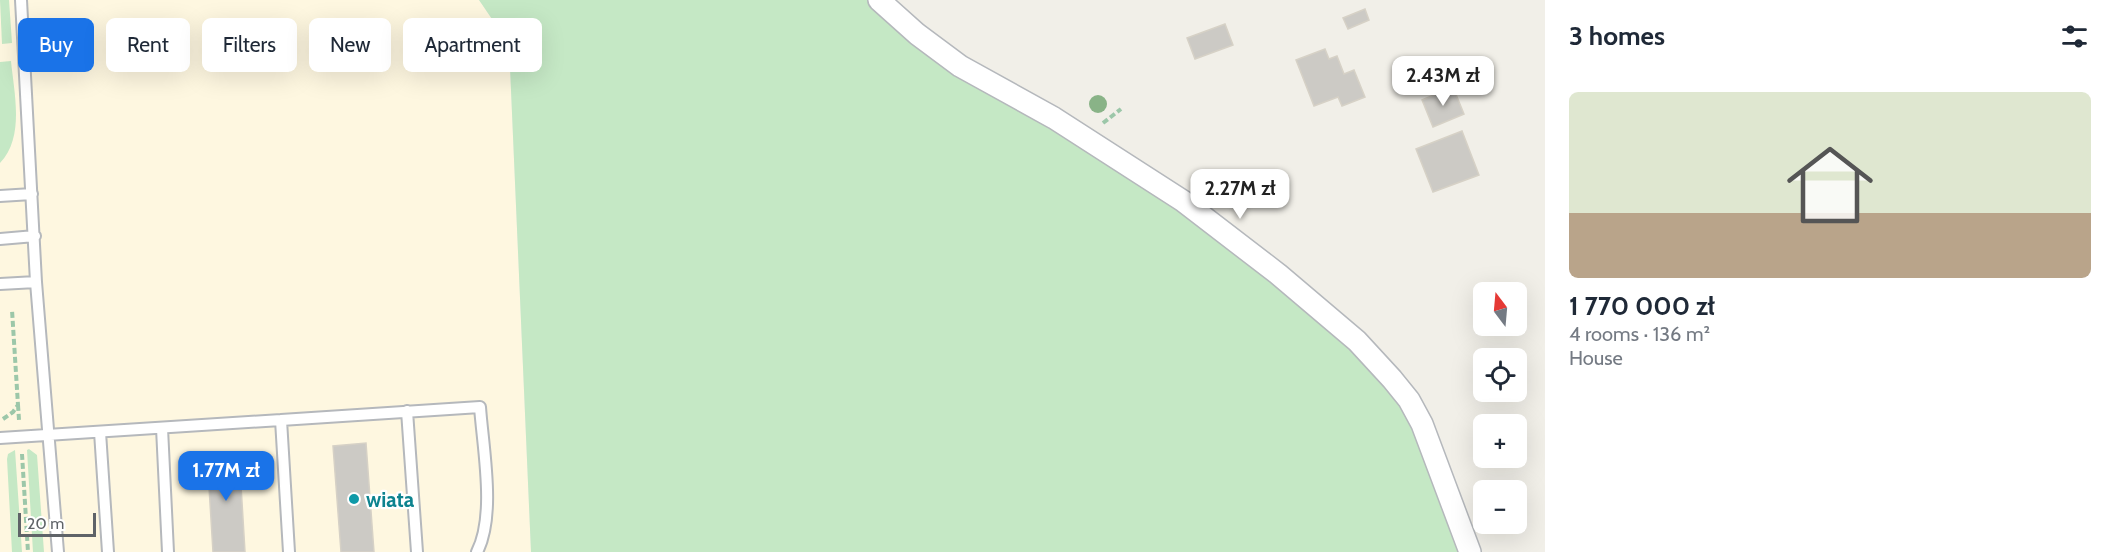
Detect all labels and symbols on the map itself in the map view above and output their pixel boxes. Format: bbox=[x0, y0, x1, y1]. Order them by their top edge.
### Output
pin: 2.43M zł bbox=[1381, 56, 1505, 107]
pin: 2.27M zł bbox=[1178, 169, 1302, 220]
north arrow bbox=[1473, 282, 1527, 336]
pin: 1.77M zł bbox=[164, 451, 288, 502]
place label: wiata bbox=[366, 487, 415, 512]
marker: wiata bbox=[347, 492, 361, 506]
scale bar bbox=[18, 510, 96, 538]

